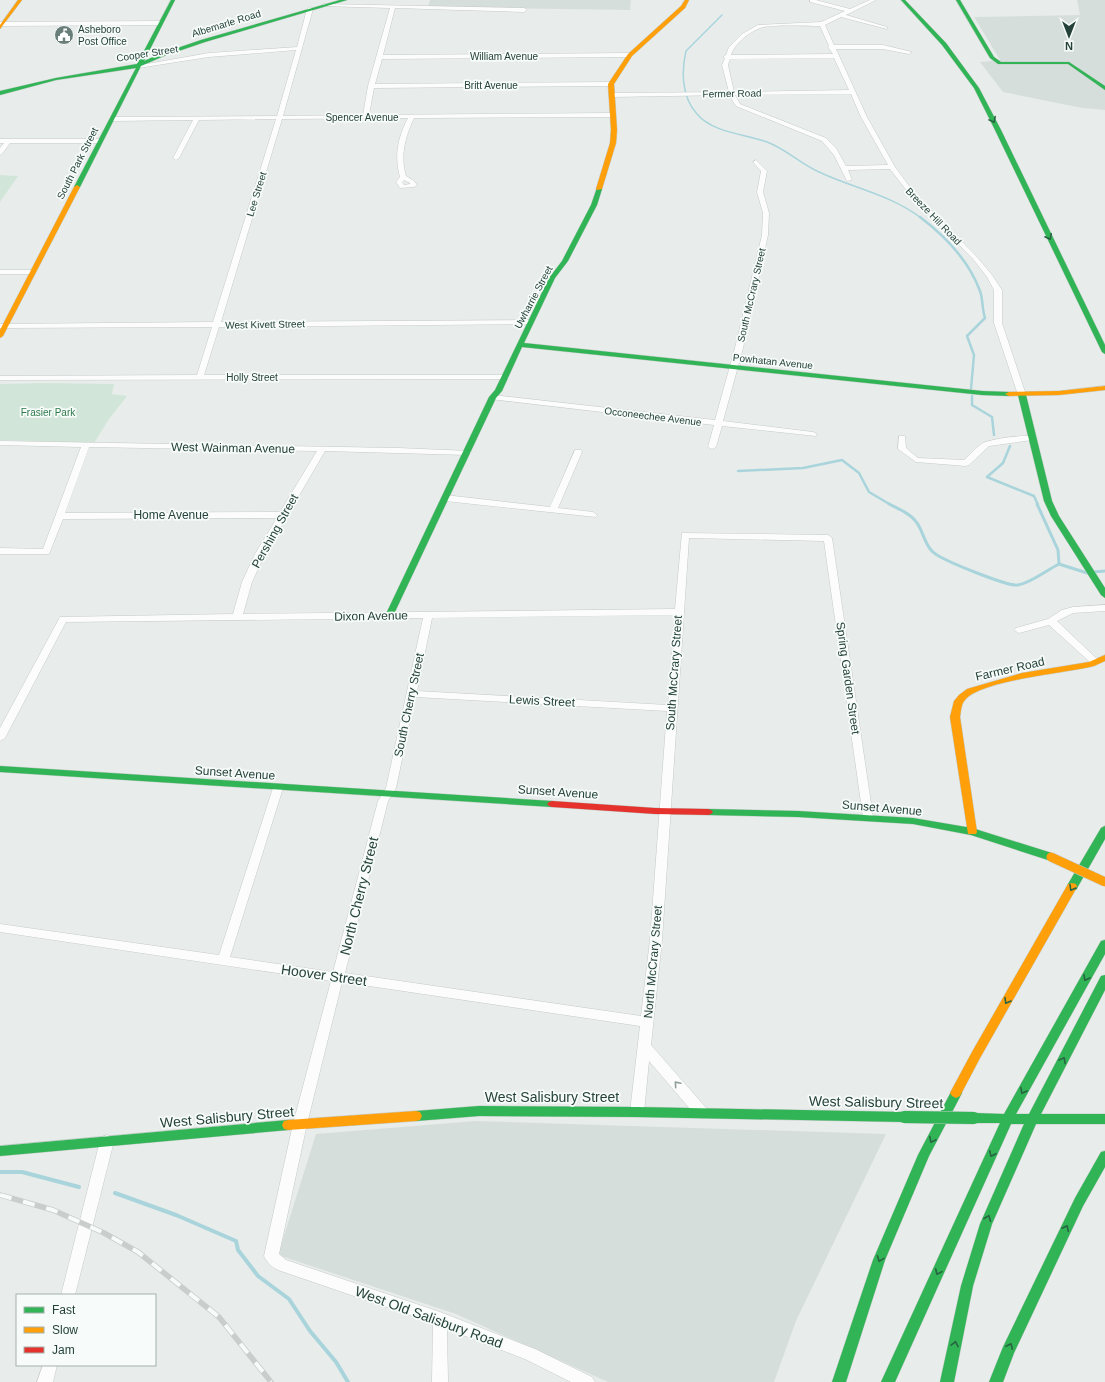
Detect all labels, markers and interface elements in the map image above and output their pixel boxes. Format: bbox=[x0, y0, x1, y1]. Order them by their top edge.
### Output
street label: Albemarle Road bbox=[190, 8, 262, 39]
north arrow bbox=[1049, 16, 1089, 56]
public building icon: Asheboro Post Office bbox=[53, 24, 75, 46]
place label: Asheboro Post Office bbox=[78, 24, 127, 47]
text: N bbox=[1065, 40, 1073, 52]
street label: Cooper Street bbox=[115, 43, 179, 64]
street label: William Avenue bbox=[470, 51, 539, 62]
street label: Britt Avenue bbox=[464, 80, 518, 91]
street label: Fermer Road bbox=[702, 87, 762, 100]
street label: Spencer Avenue bbox=[325, 112, 399, 123]
one-way arrow bbox=[988, 116, 996, 123]
street label: South Park Street bbox=[55, 125, 100, 201]
street label: Lee Street bbox=[244, 170, 269, 218]
street label: Breeze Hill Road bbox=[904, 186, 964, 247]
one-way arrow bbox=[1044, 233, 1052, 241]
street label: South McCrary Street bbox=[735, 247, 768, 343]
street label: Uwharrie Street bbox=[512, 264, 555, 330]
street label: West Kivett Street bbox=[225, 318, 305, 331]
street label: Powhatan Avenue bbox=[732, 352, 814, 371]
street label: Holly Street bbox=[226, 372, 278, 383]
street label: Occoneechee Avenue bbox=[604, 405, 703, 428]
park label: Frasier Park bbox=[21, 407, 76, 418]
street label: West Wainman Avenue bbox=[171, 440, 295, 456]
street label: Pershing Street bbox=[249, 491, 301, 571]
street label: Home Avenue bbox=[133, 508, 209, 522]
street label: Dixon Avenue bbox=[334, 608, 408, 624]
street label: South McCrary Street bbox=[663, 614, 685, 731]
street label: Spring Garden Street bbox=[833, 621, 863, 736]
street label: South Cherry Street bbox=[391, 651, 427, 758]
street label: Farmer Road bbox=[974, 654, 1046, 684]
street label: Lewis Street bbox=[509, 692, 576, 710]
street label: Sunset Avenue bbox=[194, 763, 276, 783]
street label: Sunset Avenue bbox=[517, 782, 599, 802]
street label: Sunset Avenue bbox=[841, 798, 923, 819]
street label: North Cherry Street bbox=[337, 835, 381, 957]
one-way arrow bbox=[1069, 884, 1076, 891]
street label: North McCrary Street bbox=[641, 904, 665, 1019]
street label: Hoover Street bbox=[280, 961, 368, 989]
one-way arrow bbox=[1084, 974, 1091, 981]
one-way arrow bbox=[1005, 997, 1012, 1004]
one-way arrow bbox=[1058, 1056, 1065, 1064]
one-way arrow bbox=[674, 1081, 681, 1088]
one-way arrow bbox=[1021, 1087, 1028, 1095]
street label: West Salisbury Street bbox=[485, 1089, 619, 1105]
street label: West Salisbury Street bbox=[809, 1093, 943, 1111]
street label: West Salisbury Street bbox=[159, 1103, 295, 1131]
one-way arrow bbox=[929, 1135, 937, 1143]
one-way arrow bbox=[989, 1149, 997, 1157]
one-way arrow bbox=[984, 1215, 992, 1222]
one-way arrow bbox=[1061, 1225, 1069, 1233]
one-way arrow bbox=[877, 1255, 885, 1262]
one-way arrow bbox=[935, 1268, 943, 1275]
street label: West Old Salisbury Road bbox=[353, 1283, 505, 1351]
legend bbox=[16, 1294, 156, 1366]
text: Fast bbox=[52, 1303, 76, 1317]
text: Slow bbox=[52, 1323, 78, 1337]
one-way arrow bbox=[950, 1341, 959, 1347]
one-way arrow bbox=[1005, 1342, 1013, 1350]
text: Jam bbox=[52, 1343, 75, 1357]

